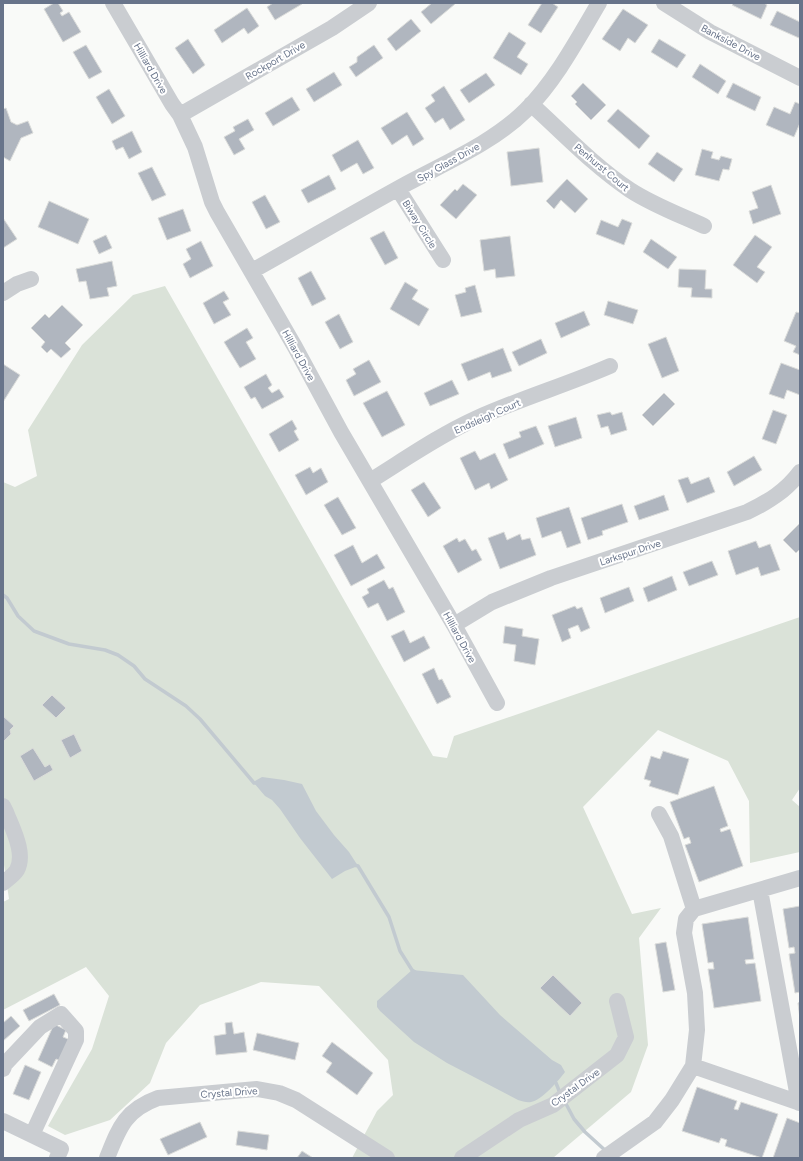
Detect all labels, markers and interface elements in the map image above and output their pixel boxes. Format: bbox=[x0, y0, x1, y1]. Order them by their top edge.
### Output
street label: Bankside Drive bbox=[699, 21, 763, 64]
street label: Rockport Drive bbox=[243, 38, 308, 83]
street label: Hilliard Drive bbox=[131, 41, 171, 96]
street label: Spy Glass Drive bbox=[415, 140, 482, 185]
street label: Penhurst Court bbox=[571, 141, 632, 194]
street label: Biway Circle bbox=[400, 198, 440, 251]
street label: Hilliard Drive bbox=[279, 327, 318, 384]
street label: Endsleigh Court bbox=[452, 396, 523, 437]
street label: Larkspur Drive bbox=[598, 536, 663, 568]
street label: Hilliard Drive bbox=[440, 609, 479, 666]
street label: Crystal Drive bbox=[548, 1065, 603, 1109]
street label: Crystal Drive bbox=[200, 1084, 259, 1101]

